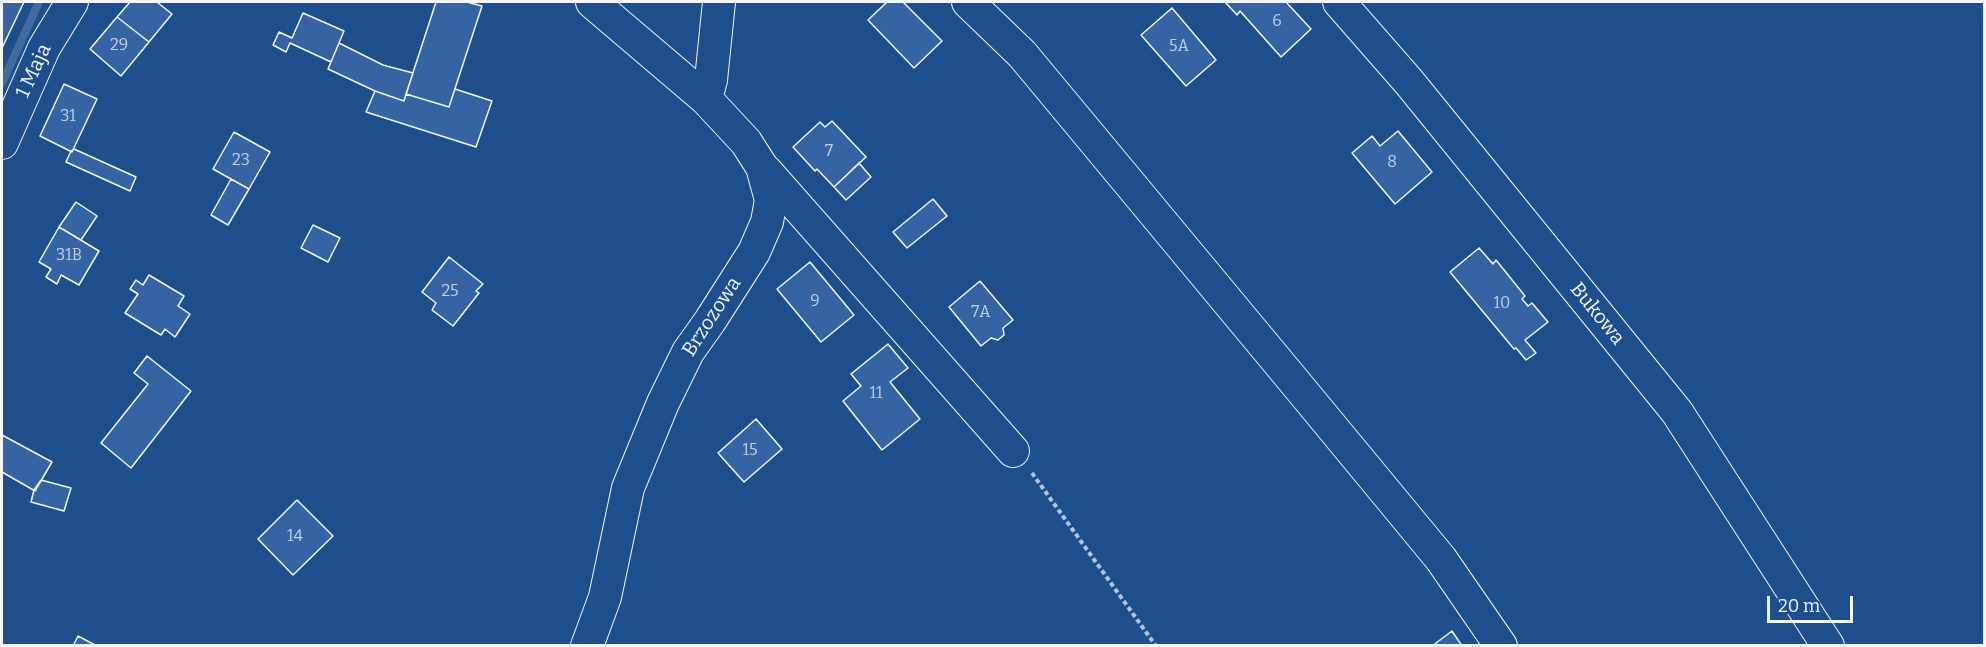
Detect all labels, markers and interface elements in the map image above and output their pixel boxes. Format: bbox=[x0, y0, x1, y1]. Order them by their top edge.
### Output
house number: 6 bbox=[1272, 12, 1282, 32]
house number: 29 bbox=[110, 36, 128, 56]
house number: 5A bbox=[1169, 37, 1189, 57]
street label: 1 Maja bbox=[11, 40, 57, 102]
house number: 31 bbox=[60, 107, 76, 127]
house number: 7 bbox=[825, 142, 833, 162]
house number: 23 bbox=[232, 151, 250, 171]
house number: 8 bbox=[1387, 153, 1397, 173]
house number: 31B bbox=[56, 246, 82, 266]
street label: Brzozowa bbox=[677, 273, 747, 361]
street label: Bukowa bbox=[1565, 278, 1629, 350]
house number: 25 bbox=[441, 282, 459, 302]
house number: 9 bbox=[810, 292, 820, 312]
house number: 10 bbox=[1494, 294, 1510, 314]
house number: 7A bbox=[971, 303, 991, 323]
house number: 11 bbox=[870, 384, 882, 404]
house number: 15 bbox=[742, 441, 758, 461]
house number: 14 bbox=[287, 527, 303, 547]
scale bar bbox=[1770, 584, 1856, 622]
text: 20 m bbox=[1778, 595, 1820, 617]

